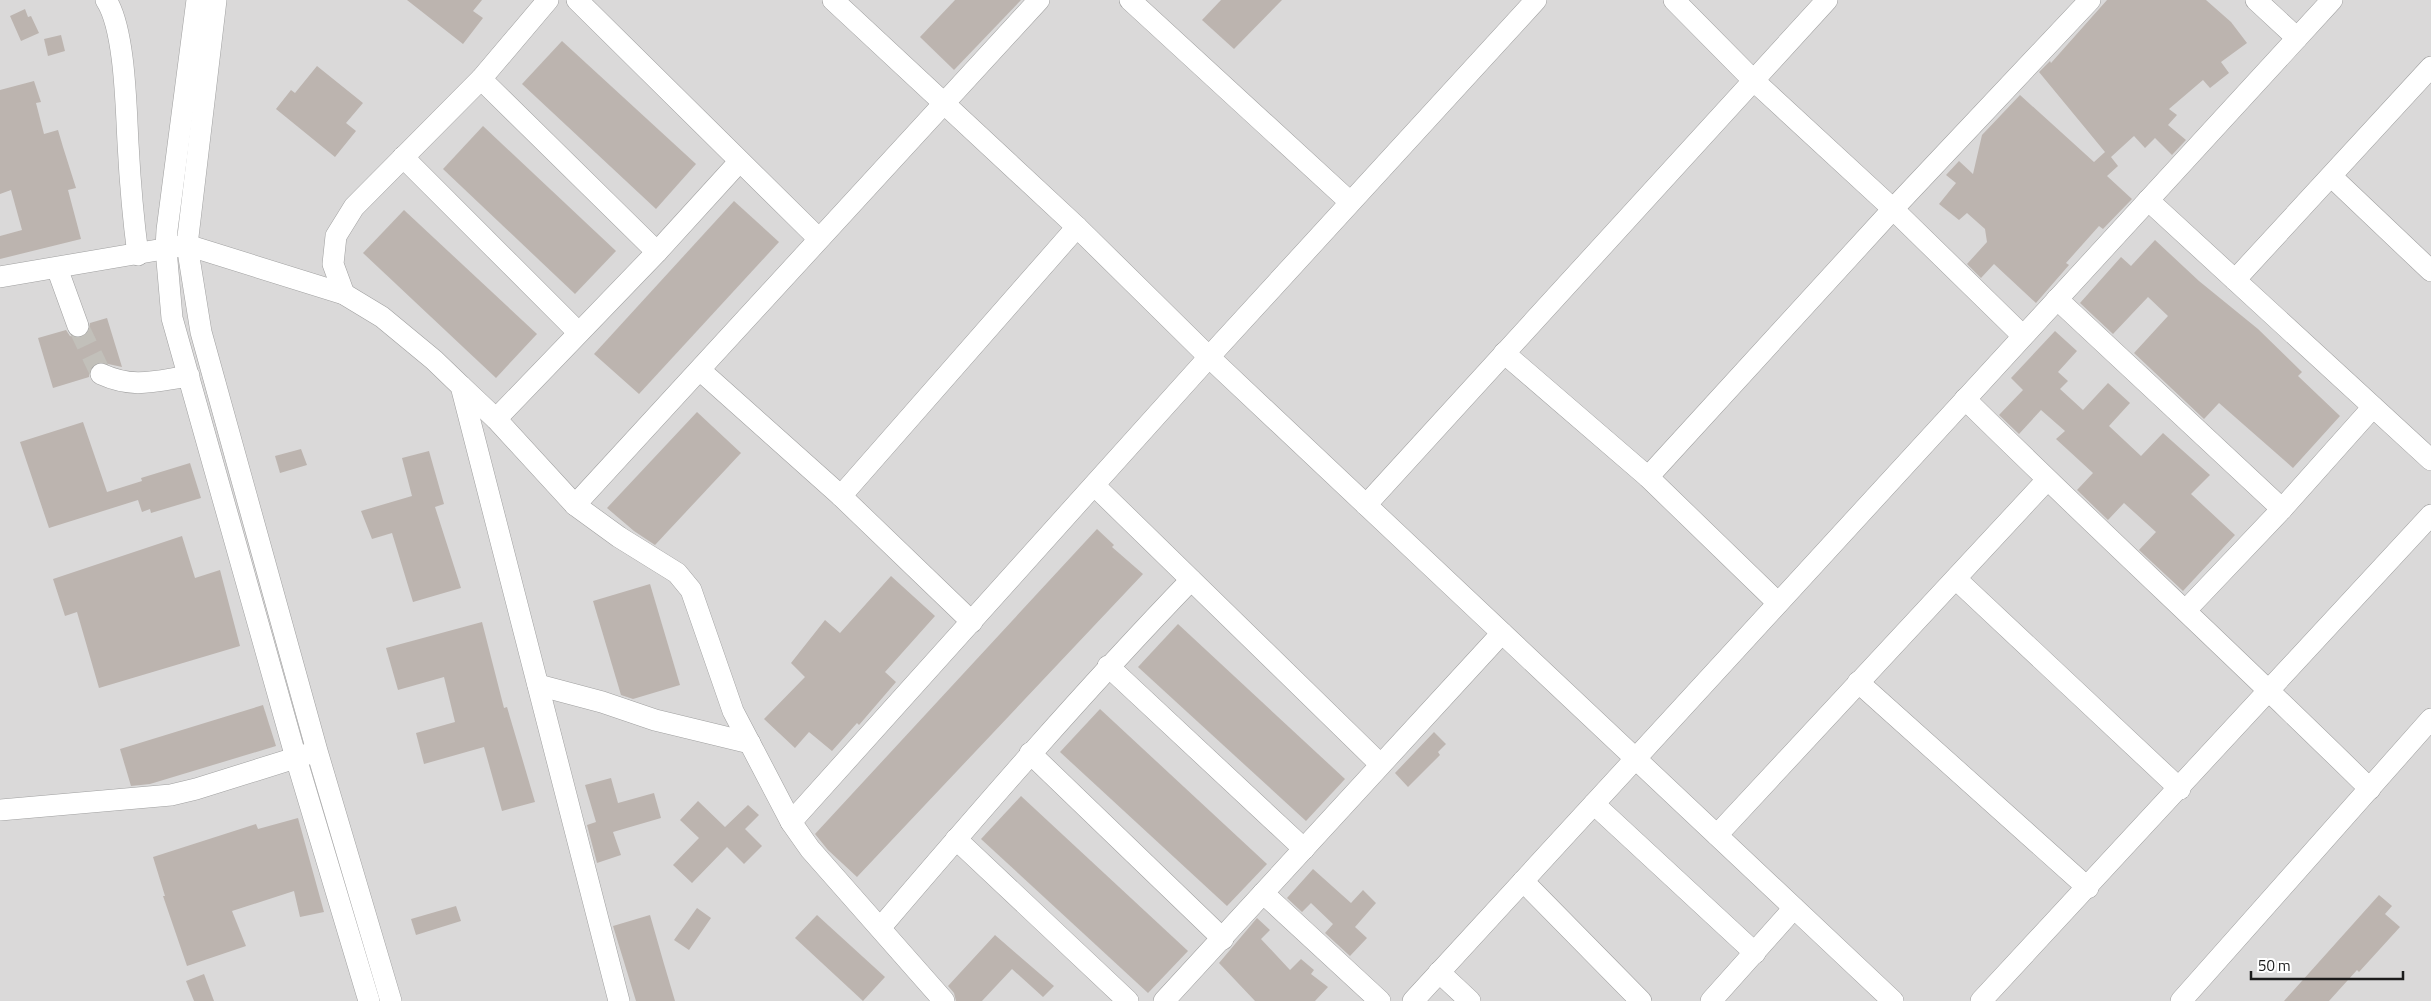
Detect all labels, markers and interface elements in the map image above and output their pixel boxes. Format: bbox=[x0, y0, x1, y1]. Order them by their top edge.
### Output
scale bar bbox=[2251, 948, 2404, 980]
text: 50 m bbox=[2258, 954, 2291, 977]

